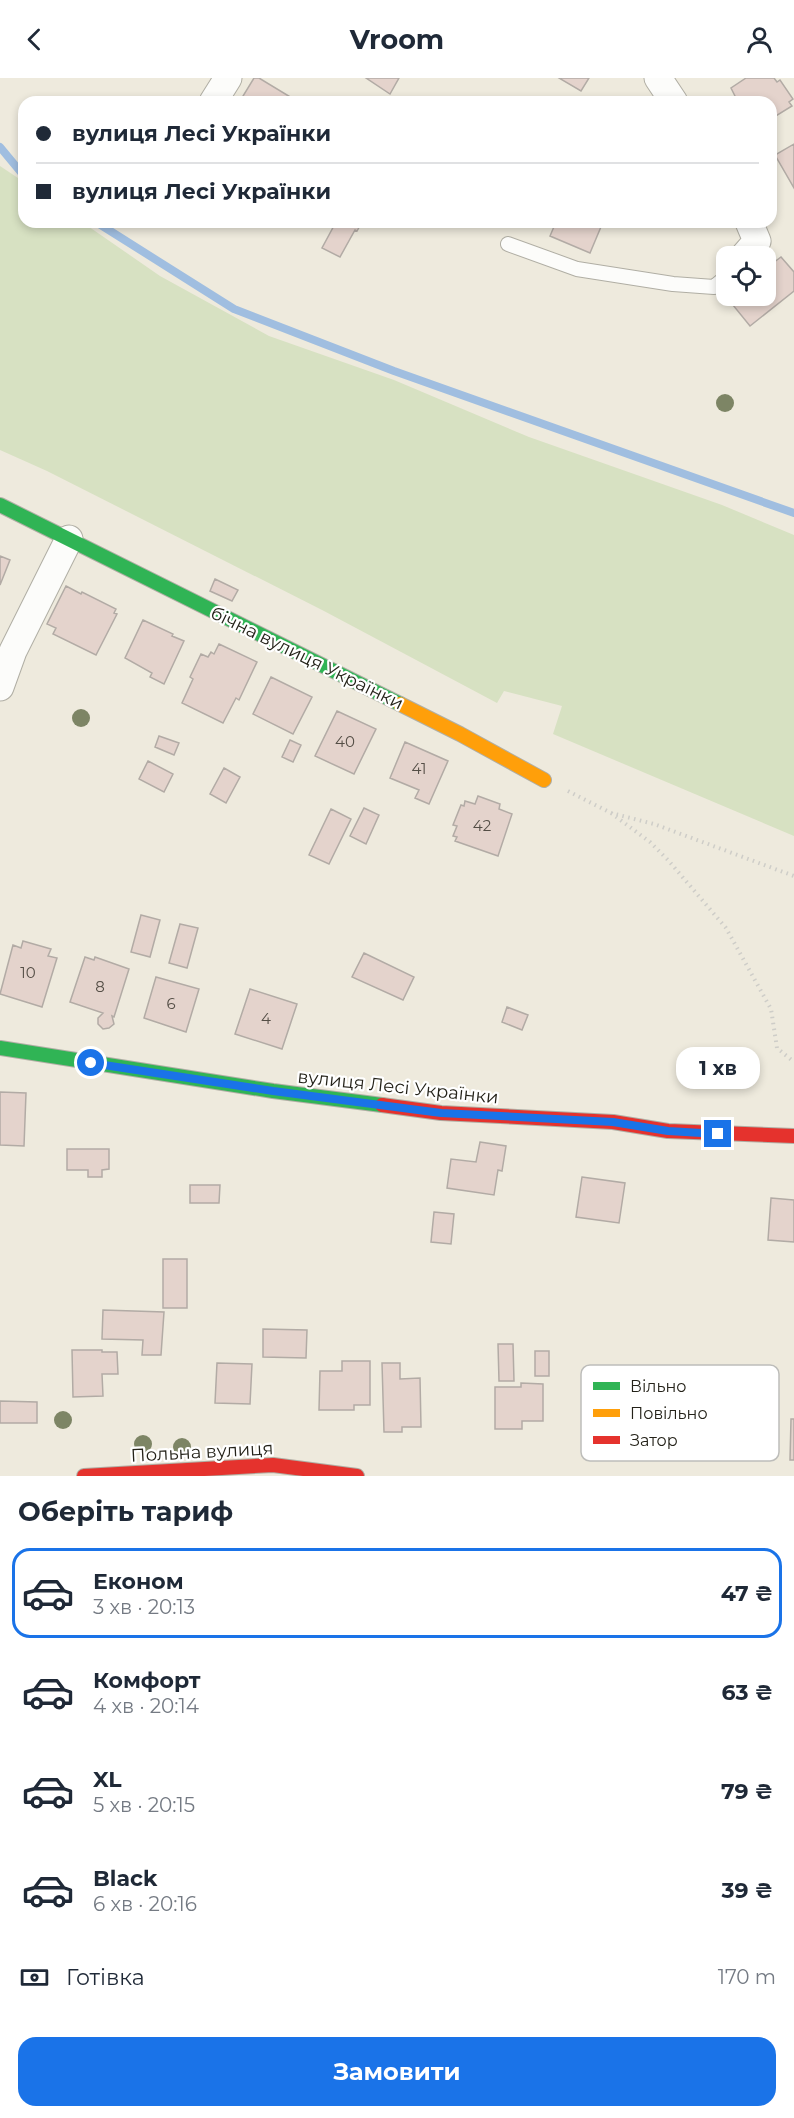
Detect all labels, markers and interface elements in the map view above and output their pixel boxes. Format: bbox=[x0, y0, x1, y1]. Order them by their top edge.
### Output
icon: back bbox=[18, 23, 51, 56]
text: Vroom bbox=[350, 23, 444, 56]
icon: person bbox=[743, 23, 776, 56]
text: вулиця Лесі Українки bbox=[72, 120, 331, 147]
text: вулиця Лесі Українки bbox=[72, 178, 331, 205]
map controls bbox=[716, 246, 776, 306]
button: locate bbox=[716, 246, 776, 306]
street label: бічна вулиця Українки bbox=[207, 602, 407, 714]
house number: 40 bbox=[335, 732, 355, 751]
house number: 41 bbox=[412, 759, 426, 778]
house number: 42 bbox=[473, 816, 491, 835]
house number: 10 bbox=[20, 963, 36, 982]
house number: 8 bbox=[95, 977, 105, 996]
house number: 6 bbox=[166, 994, 176, 1013]
house number: 4 bbox=[261, 1009, 271, 1028]
callout: 1 хв bbox=[676, 1047, 760, 1089]
route start bbox=[77, 1049, 104, 1076]
text: 1 хв bbox=[699, 1056, 737, 1080]
street label: вулиця Лесі Українки bbox=[296, 1066, 500, 1108]
route end bbox=[704, 1120, 731, 1147]
legend bbox=[581, 1365, 779, 1461]
text: Вільно bbox=[630, 1377, 686, 1396]
text: Повільно bbox=[630, 1404, 708, 1423]
text: Затор bbox=[630, 1431, 678, 1450]
street label: Польна вулиця bbox=[130, 1437, 274, 1467]
text: Оберіть тариф bbox=[18, 1495, 233, 1528]
icon: car bbox=[21, 1566, 75, 1620]
text: Економ bbox=[93, 1568, 184, 1595]
text: 47 ₴ bbox=[721, 1580, 773, 1607]
text: 3 хв · 20:13 bbox=[93, 1595, 195, 1619]
icon: car bbox=[21, 1665, 75, 1719]
text: Комфорт bbox=[93, 1667, 201, 1694]
text: 63 ₴ bbox=[722, 1679, 773, 1706]
text: 4 хв · 20:14 bbox=[93, 1694, 199, 1718]
icon: car bbox=[21, 1764, 75, 1818]
text: XL bbox=[93, 1766, 122, 1793]
text: 79 ₴ bbox=[721, 1778, 773, 1805]
text: 5 хв · 20:15 bbox=[93, 1793, 195, 1817]
icon: car bbox=[21, 1863, 75, 1917]
text: Black bbox=[93, 1865, 157, 1892]
text: 39 ₴ bbox=[722, 1877, 773, 1904]
text: 6 хв · 20:16 bbox=[93, 1892, 197, 1916]
icon: cash bbox=[18, 1961, 51, 1994]
text: Готівка bbox=[66, 1964, 145, 1991]
text: 170 m bbox=[718, 1965, 776, 1989]
button: Замовити bbox=[18, 2037, 776, 2106]

